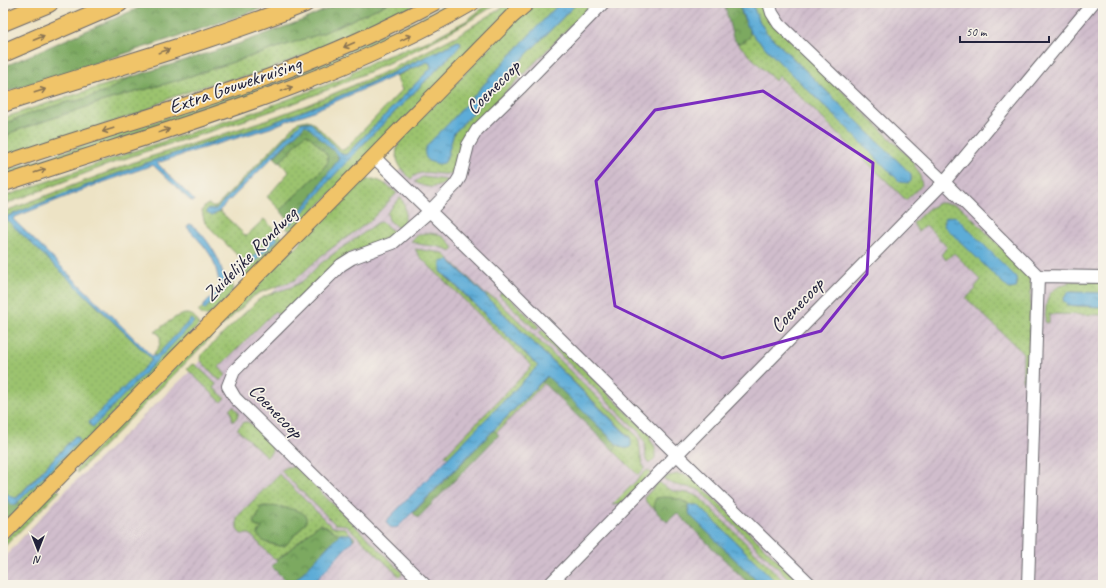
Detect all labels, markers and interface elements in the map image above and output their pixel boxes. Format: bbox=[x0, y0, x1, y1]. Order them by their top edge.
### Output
scale bar bbox=[960, 18, 1049, 44]
text: 50 m bbox=[966, 24, 988, 40]
one-way arrow bbox=[32, 33, 44, 41]
one-way arrow bbox=[400, 34, 412, 41]
one-way arrow bbox=[343, 41, 355, 49]
one-way arrow bbox=[157, 47, 170, 54]
street label: Extra Gouwekruising bbox=[166, 50, 306, 119]
street label: Coenecoop bbox=[460, 53, 527, 120]
one-way arrow bbox=[280, 85, 292, 93]
one-way arrow bbox=[34, 86, 46, 94]
one-way arrow bbox=[102, 127, 115, 134]
one-way arrow bbox=[157, 127, 170, 134]
one-way arrow bbox=[34, 167, 46, 175]
street label: Zuidelijke Rondweg bbox=[197, 200, 304, 307]
street label: Coenecoop bbox=[765, 271, 830, 338]
street label: Coenecoop bbox=[244, 378, 309, 445]
north arrow bbox=[18, 530, 58, 570]
text: N bbox=[32, 553, 41, 567]

